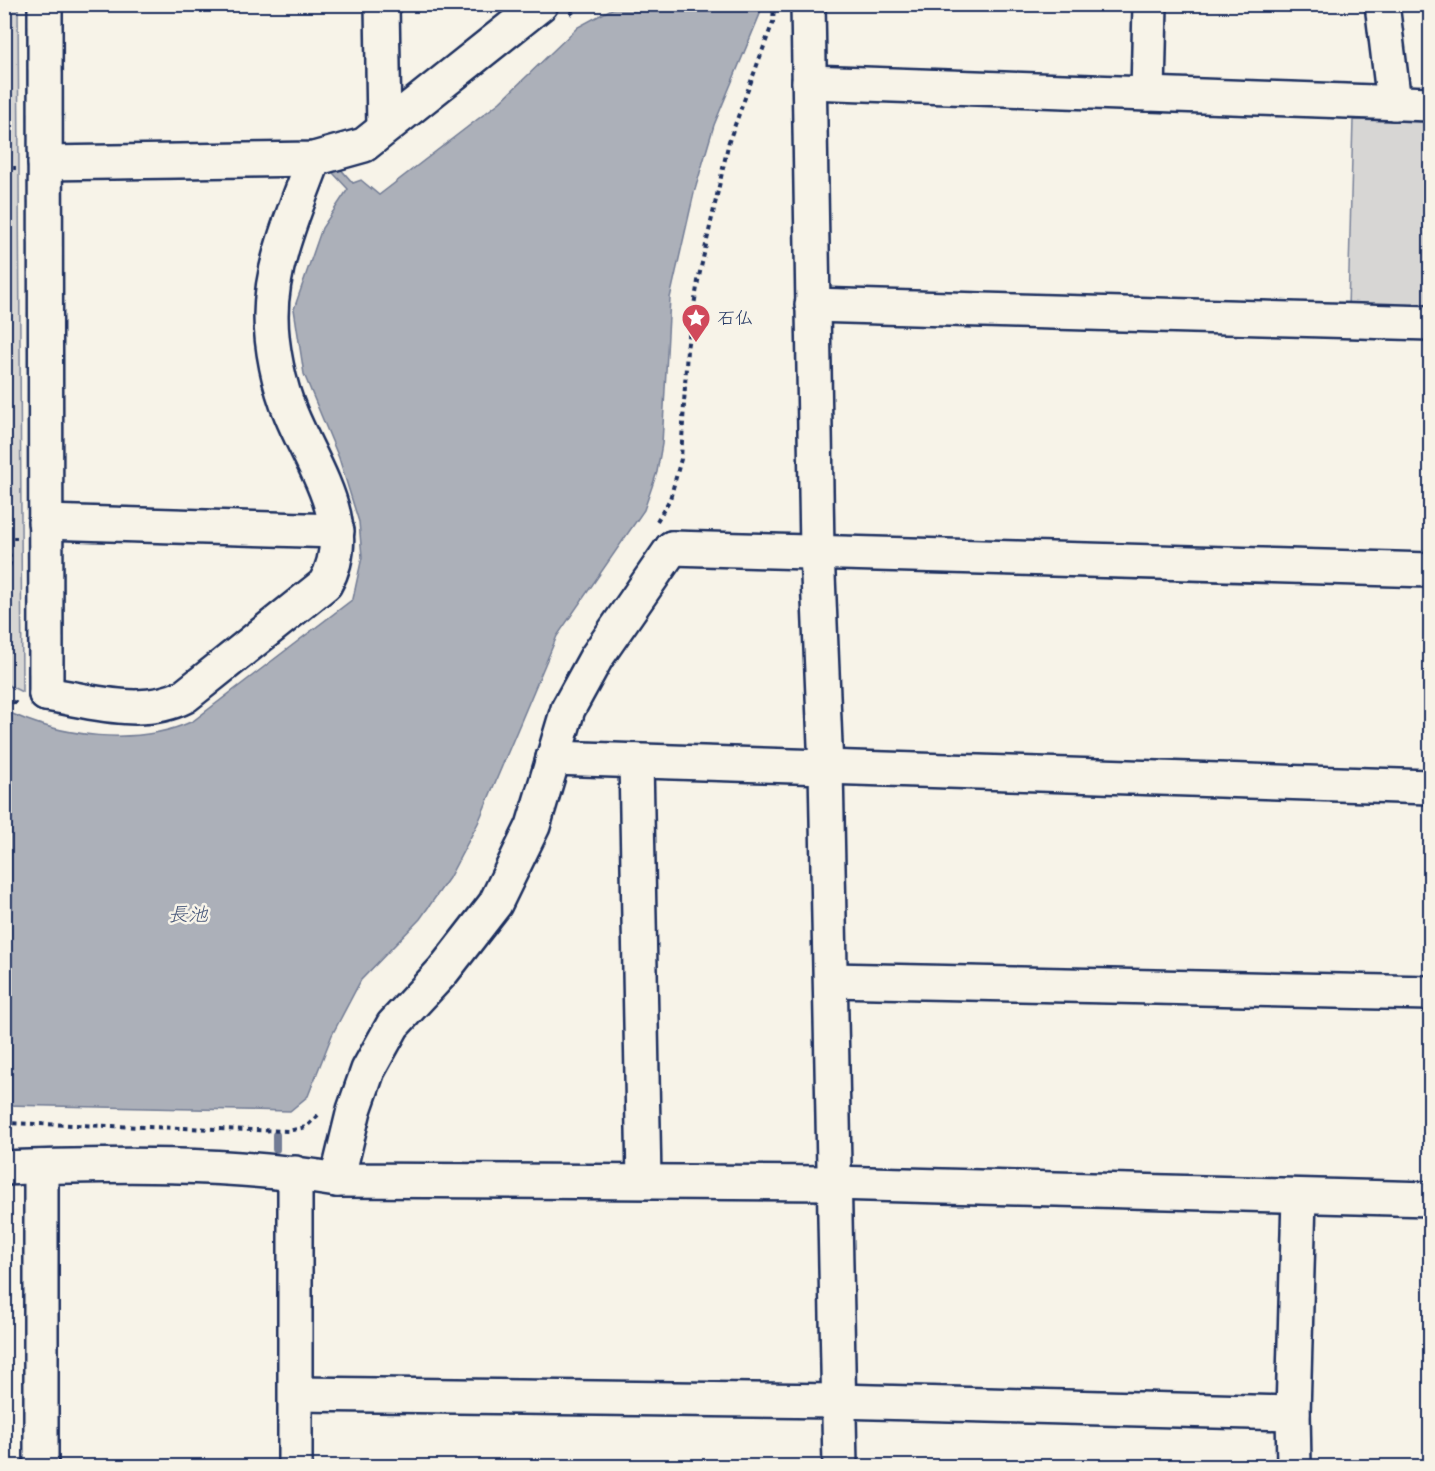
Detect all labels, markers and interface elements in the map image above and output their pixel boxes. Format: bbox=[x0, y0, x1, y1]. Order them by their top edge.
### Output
place icon: 石仏 bbox=[680, 302, 712, 344]
place label: 石仏 bbox=[717, 308, 753, 329]
water label: 長池 bbox=[168, 903, 209, 926]

